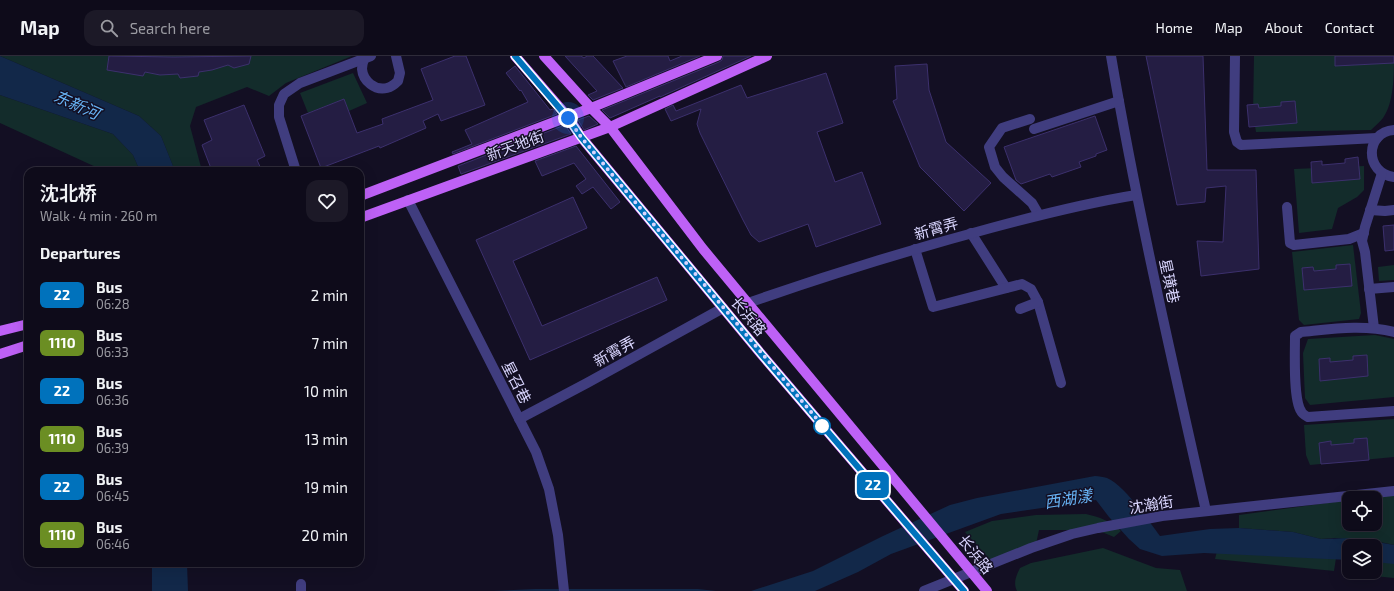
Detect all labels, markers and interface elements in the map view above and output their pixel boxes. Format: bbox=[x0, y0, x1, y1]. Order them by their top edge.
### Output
search box bbox=[84, 10, 364, 46]
text: Map bbox=[20, 16, 60, 39]
icon: search bbox=[98, 17, 120, 39]
text: Search here bbox=[130, 19, 210, 37]
text: Home bbox=[1156, 19, 1193, 36]
text: Map bbox=[1215, 19, 1243, 36]
text: About bbox=[1265, 19, 1303, 36]
text: Contact bbox=[1325, 19, 1374, 36]
water label: 东新河 bbox=[51, 86, 106, 124]
your location bbox=[558, 108, 578, 128]
street label: 新天地街 bbox=[484, 126, 546, 164]
button: heart bbox=[306, 180, 348, 222]
text: 沈北桥 bbox=[40, 181, 97, 204]
text: Walk · 4 min · 260 m bbox=[40, 208, 157, 224]
street label: 新霄弄 bbox=[912, 213, 960, 243]
text: Departures bbox=[40, 244, 120, 262]
street label: 星璜巷 bbox=[1157, 257, 1183, 305]
text: Bus bbox=[96, 278, 122, 296]
text: 22 bbox=[54, 286, 70, 303]
text: 2 min bbox=[311, 286, 348, 304]
street label: 长浜路 bbox=[728, 293, 770, 339]
text: 06:28 bbox=[96, 296, 130, 312]
text: Bus bbox=[96, 326, 122, 344]
street label: 新霄弄 bbox=[590, 332, 638, 370]
text: 1110 bbox=[49, 334, 75, 351]
text: 7 min bbox=[311, 334, 348, 352]
text: 06:33 bbox=[96, 344, 129, 360]
street label: 星召巷 bbox=[499, 358, 535, 406]
text: Bus bbox=[96, 374, 122, 392]
text: 22 bbox=[54, 382, 70, 399]
text: 10 min bbox=[304, 382, 348, 400]
text: 06:36 bbox=[96, 392, 129, 408]
unlabelled marker bbox=[813, 417, 831, 435]
text: Bus bbox=[96, 422, 122, 440]
text: 1110 bbox=[49, 430, 75, 447]
text: 13 min bbox=[305, 430, 348, 448]
text: 06:39 bbox=[96, 440, 129, 456]
text: Bus bbox=[96, 470, 122, 488]
line badge: 22 bbox=[855, 472, 891, 498]
text: 22 bbox=[865, 476, 881, 493]
text: 22 bbox=[54, 478, 70, 495]
text: 19 min bbox=[305, 478, 348, 496]
water label: 西湖漾 bbox=[1043, 485, 1095, 511]
text: 06:45 bbox=[96, 488, 129, 504]
map controls bbox=[1342, 491, 1382, 579]
button: locate bbox=[1342, 491, 1382, 531]
street label: 沈瀚街 bbox=[1127, 492, 1175, 516]
text: Bus bbox=[96, 518, 122, 536]
text: 1110 bbox=[49, 526, 75, 543]
text: 20 min bbox=[302, 526, 348, 544]
street label: 长浜路 bbox=[955, 531, 997, 577]
text: 06:46 bbox=[96, 536, 130, 552]
button: layers bbox=[1342, 539, 1382, 579]

